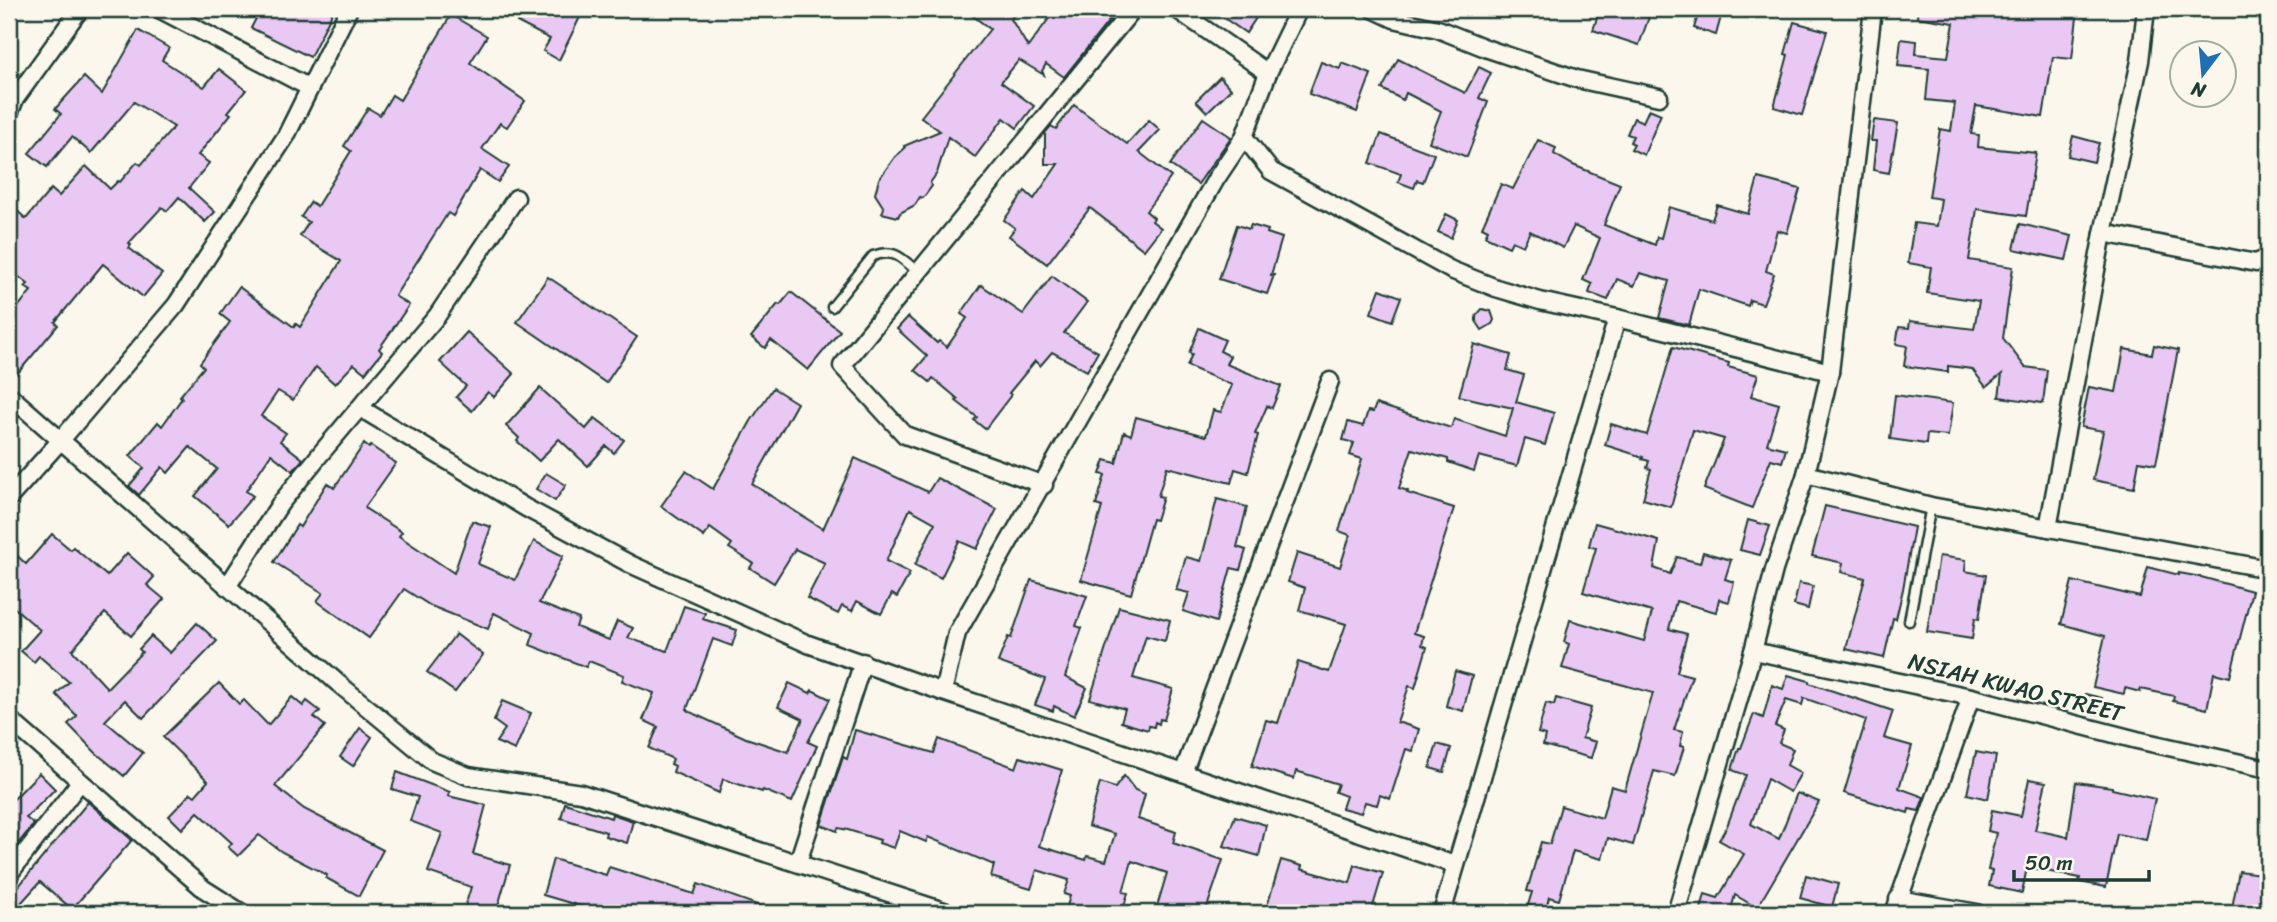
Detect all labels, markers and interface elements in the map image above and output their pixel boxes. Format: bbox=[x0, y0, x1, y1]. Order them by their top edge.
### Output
north arrow bbox=[2168, 38, 2238, 108]
text: N bbox=[2187, 72, 2210, 108]
street label: NSIAH KWAO STREET bbox=[1904, 641, 2129, 734]
scale bar bbox=[2014, 838, 2149, 882]
text: 50 m bbox=[2025, 844, 2073, 882]

